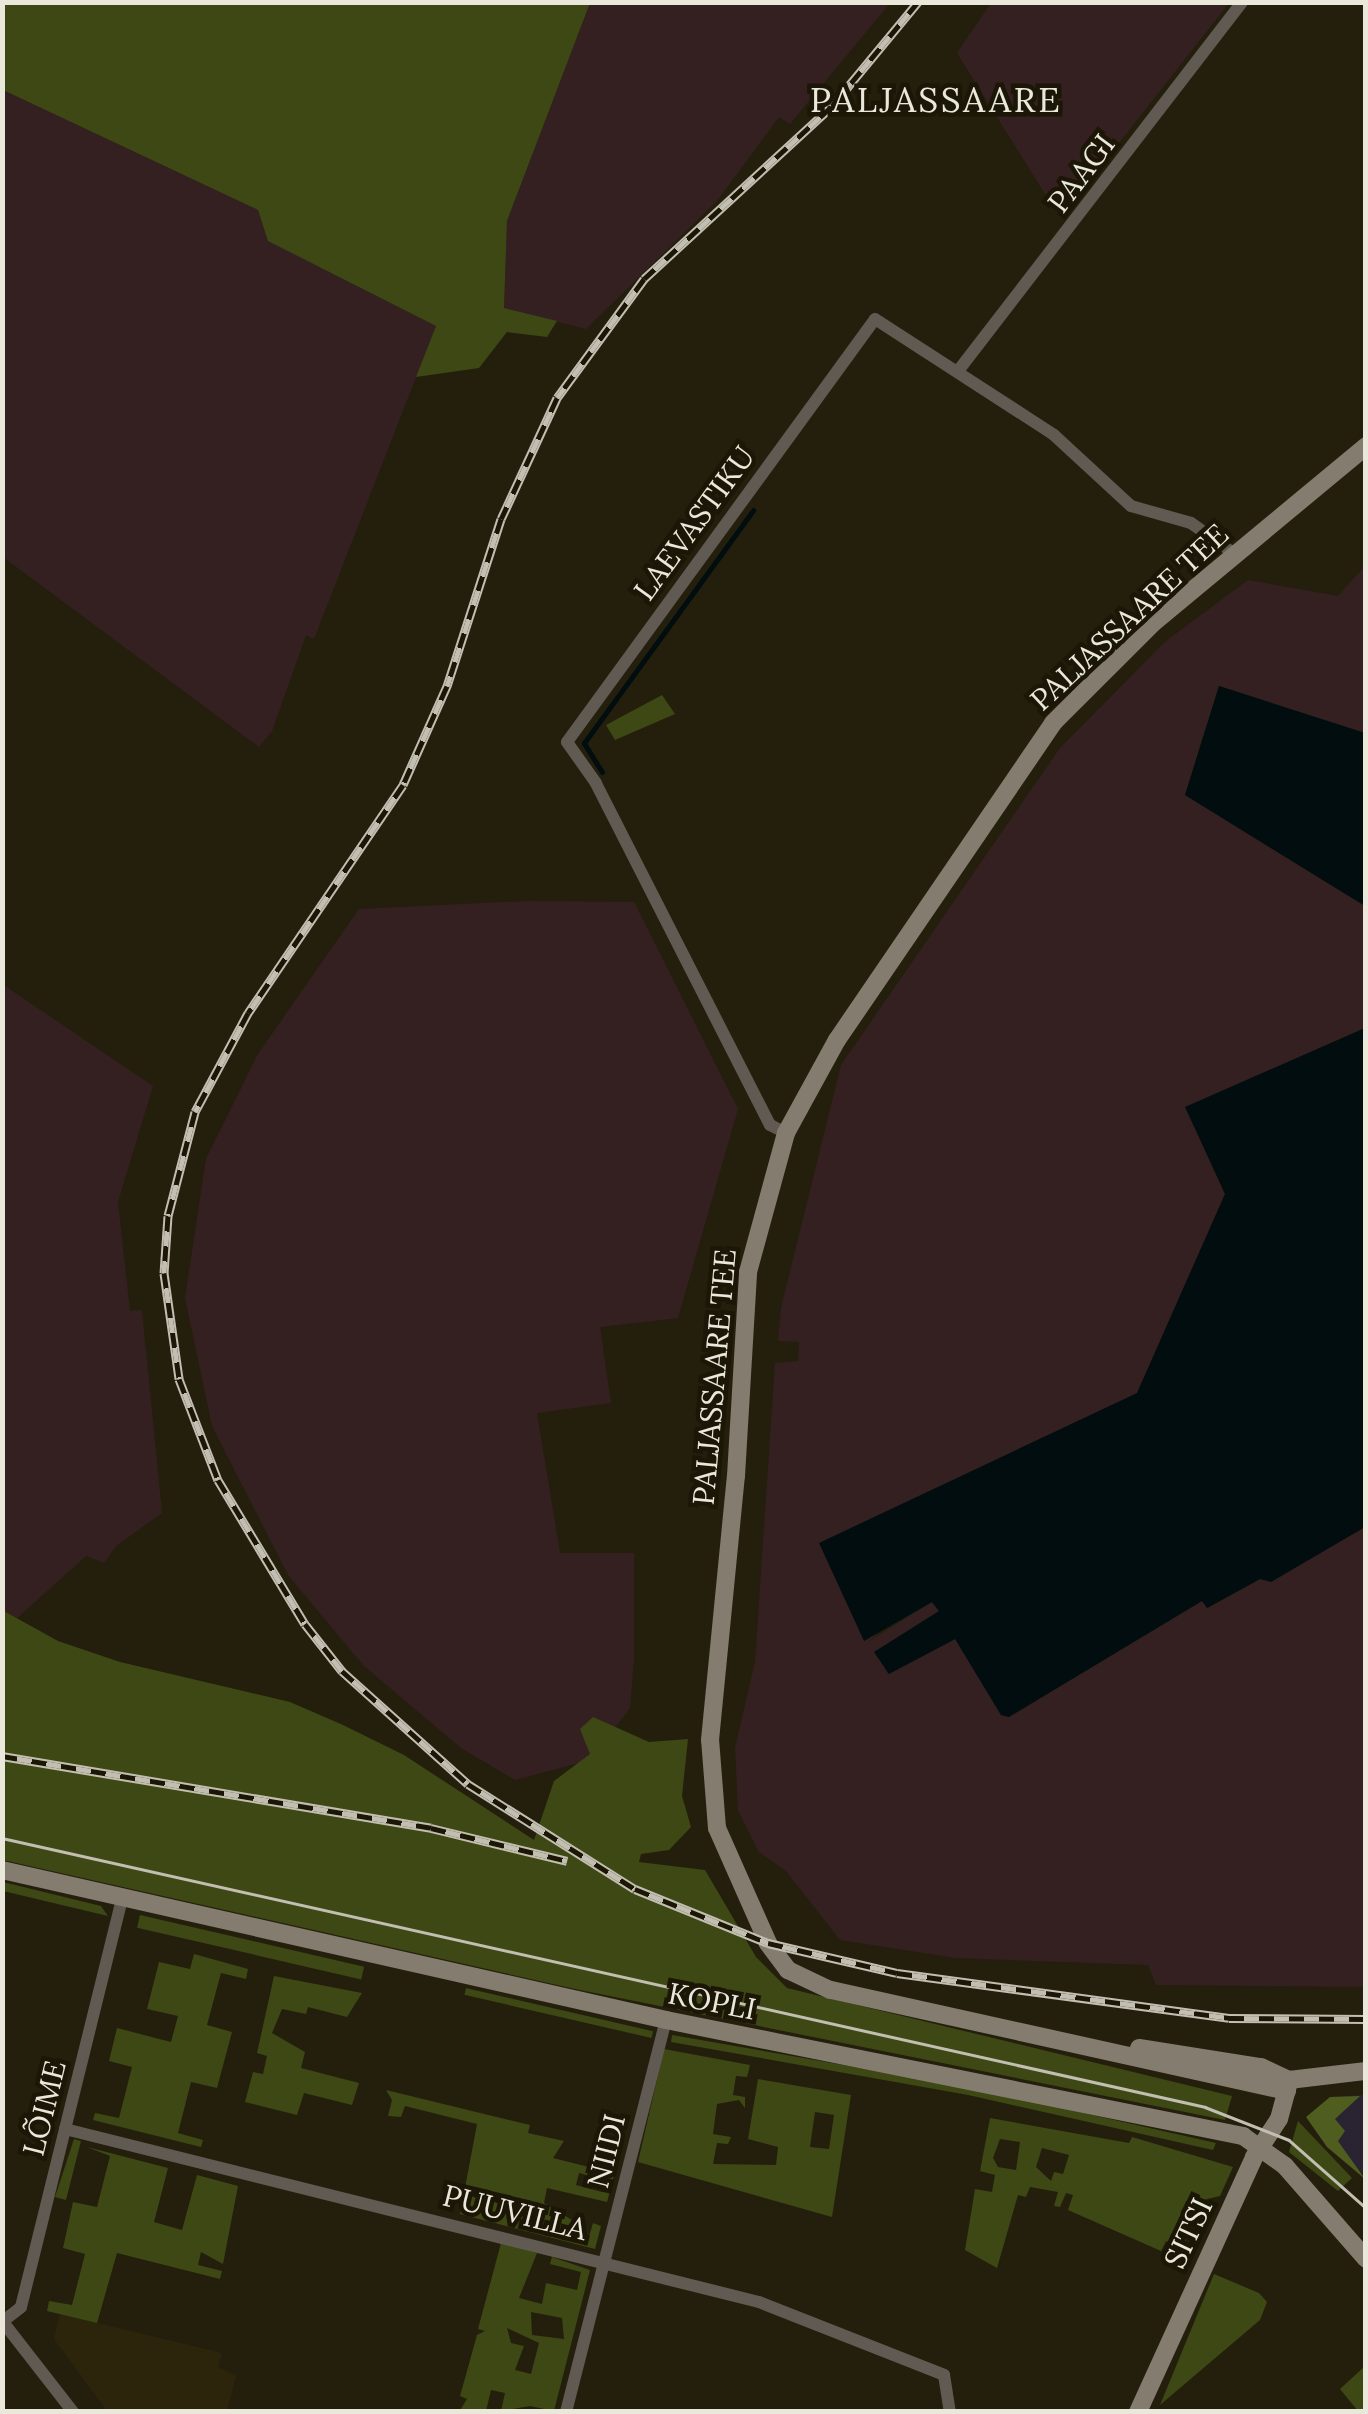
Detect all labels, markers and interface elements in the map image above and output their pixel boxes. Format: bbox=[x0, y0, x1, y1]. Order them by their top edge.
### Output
district label: PALJASSAARE bbox=[810, 79, 1062, 121]
street label: PAAGI bbox=[1040, 127, 1122, 219]
street label: LAEVASTIKU bbox=[626, 439, 762, 607]
street label: PALJASSAARE TEE bbox=[1023, 516, 1235, 718]
street label: PALJASSAARE TEE bbox=[685, 1247, 743, 1507]
street label: KOPLI bbox=[665, 1975, 759, 2027]
street label: LÕIME bbox=[15, 2057, 73, 2159]
street label: NIIDI bbox=[579, 2110, 633, 2192]
street label: PUUVILLA bbox=[439, 2177, 591, 2247]
street label: SITSI bbox=[1156, 2192, 1220, 2274]

